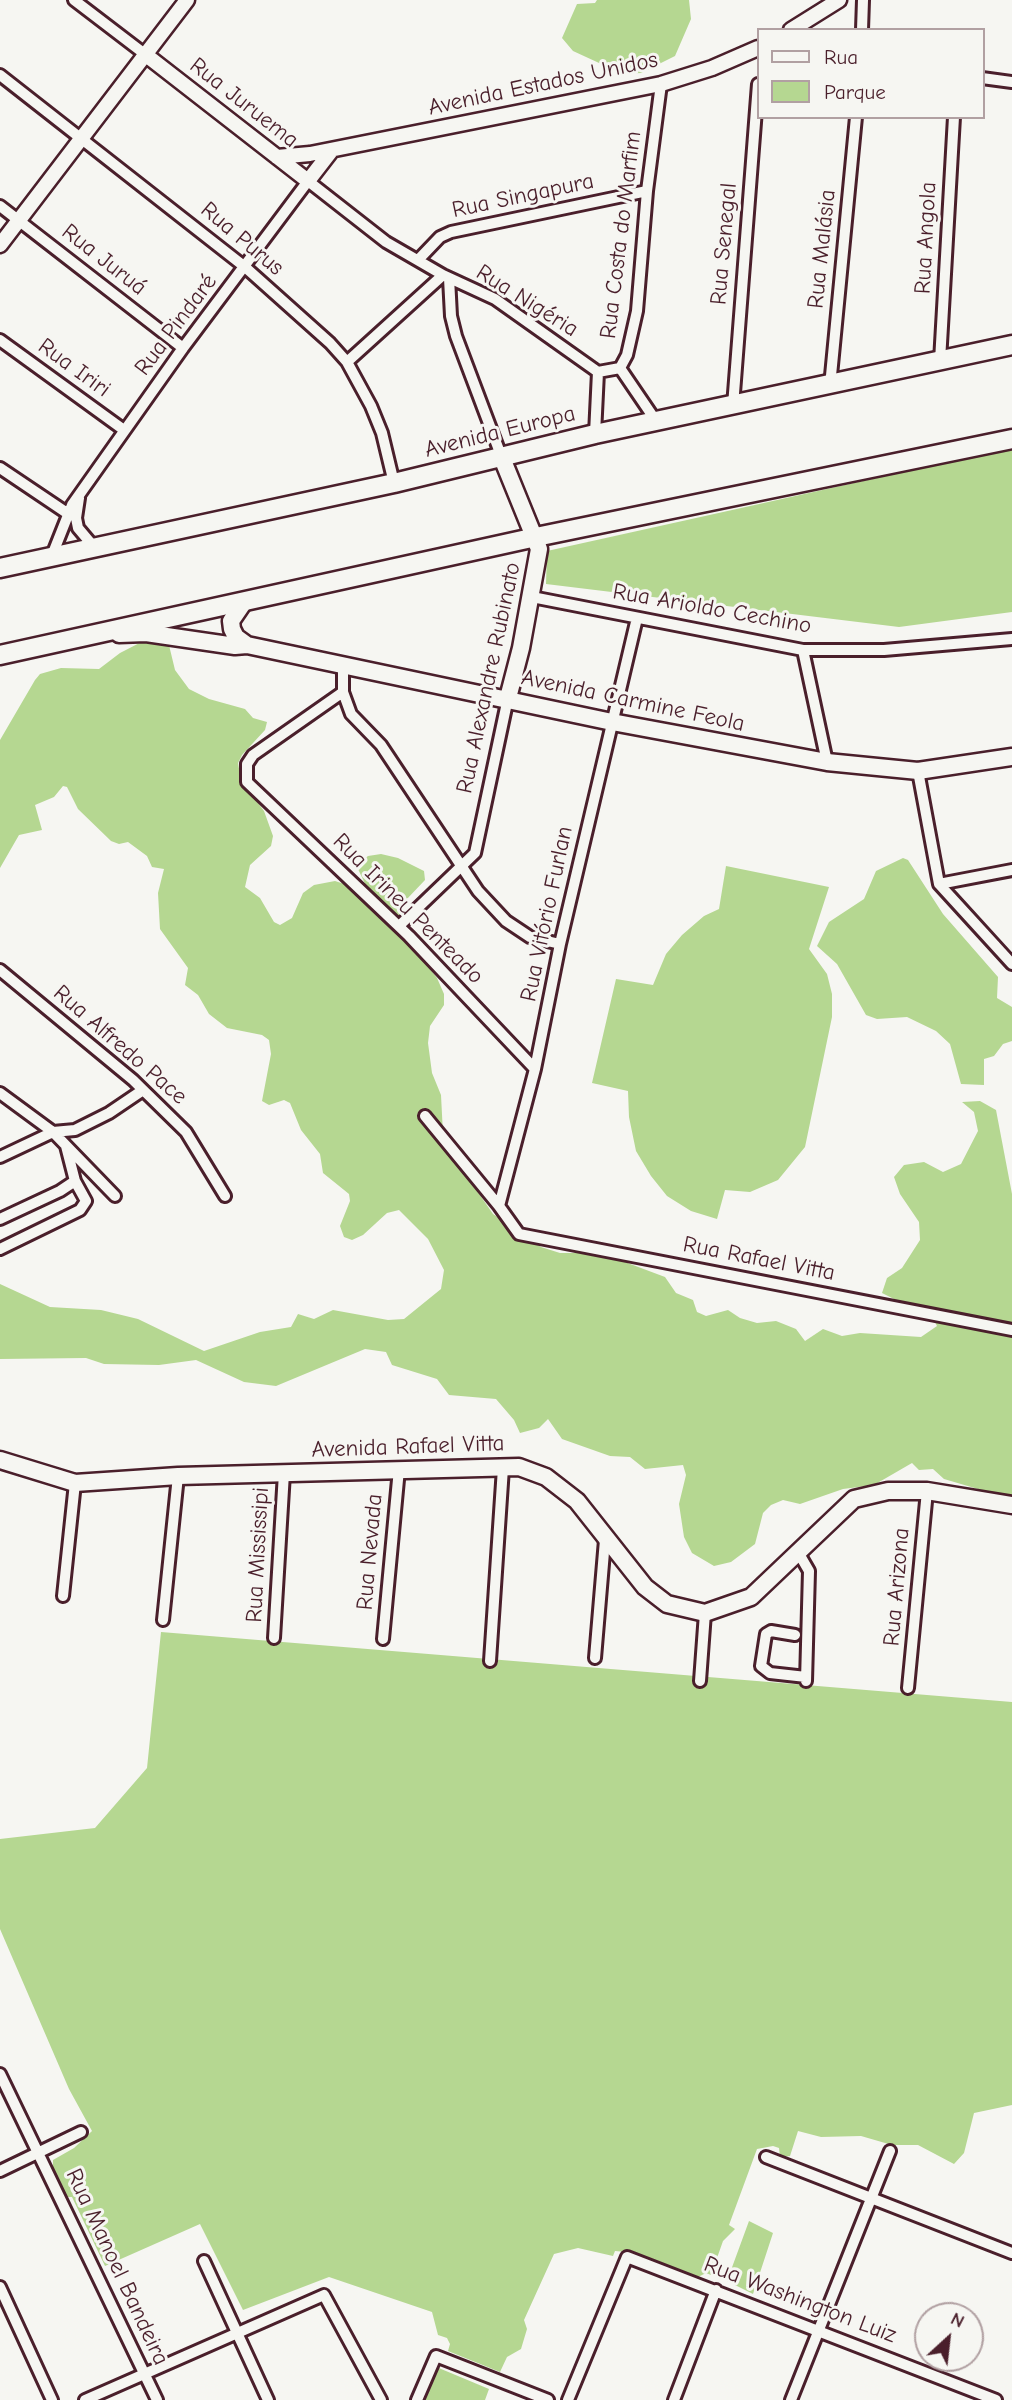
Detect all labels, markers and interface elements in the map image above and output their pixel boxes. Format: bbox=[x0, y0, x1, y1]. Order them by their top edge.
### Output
legend bbox=[757, 28, 984, 119]
text: Rua bbox=[824, 45, 858, 69]
street label: Avenida Estados Unidos bbox=[426, 46, 660, 122]
street label: Rua Juruema bbox=[184, 52, 304, 154]
text: Parque bbox=[824, 80, 886, 104]
street label: Rua Costa do Marfim bbox=[595, 130, 647, 340]
street label: Rua Singapura bbox=[450, 168, 596, 224]
street label: Rua Angola bbox=[909, 181, 943, 295]
street label: Rua Senegal bbox=[705, 182, 743, 306]
street label: Rua Malásia bbox=[802, 188, 842, 310]
street label: Rua Purus bbox=[195, 196, 289, 282]
street label: Rua Juruá bbox=[56, 218, 152, 302]
street label: Rua Nigéria bbox=[471, 259, 583, 343]
street label: Rua Pindaré bbox=[129, 269, 223, 381]
street label: Rua Iriri bbox=[32, 333, 116, 403]
street label: Avenida Europa bbox=[422, 400, 578, 464]
street label: Rua Alexandre Rubinato bbox=[451, 560, 527, 796]
street label: Rua Arioldo Cechino bbox=[611, 578, 813, 640]
street label: Avenida Carmine Feola bbox=[519, 664, 747, 738]
street label: Rua Vitório Furlan bbox=[515, 824, 579, 1004]
street label: Rua Irineu Penteado bbox=[327, 828, 489, 990]
street label: Rua Alfredo Pace bbox=[47, 979, 193, 1111]
street label: Rua Rafael Vitta bbox=[681, 1231, 837, 1287]
street label: Avenida Rafael Vitta bbox=[311, 1430, 505, 1464]
street label: Rua Mississipi bbox=[241, 1487, 275, 1623]
street label: Rua Nevada bbox=[351, 1493, 389, 1611]
street label: Rua Arizona bbox=[878, 1527, 916, 1647]
street label: Rua Manoel Bandeira bbox=[59, 2164, 175, 2370]
street label: Rua Washington Luiz bbox=[700, 2251, 900, 2349]
north arrow bbox=[914, 2302, 984, 2372]
text: N bbox=[947, 2307, 968, 2333]

